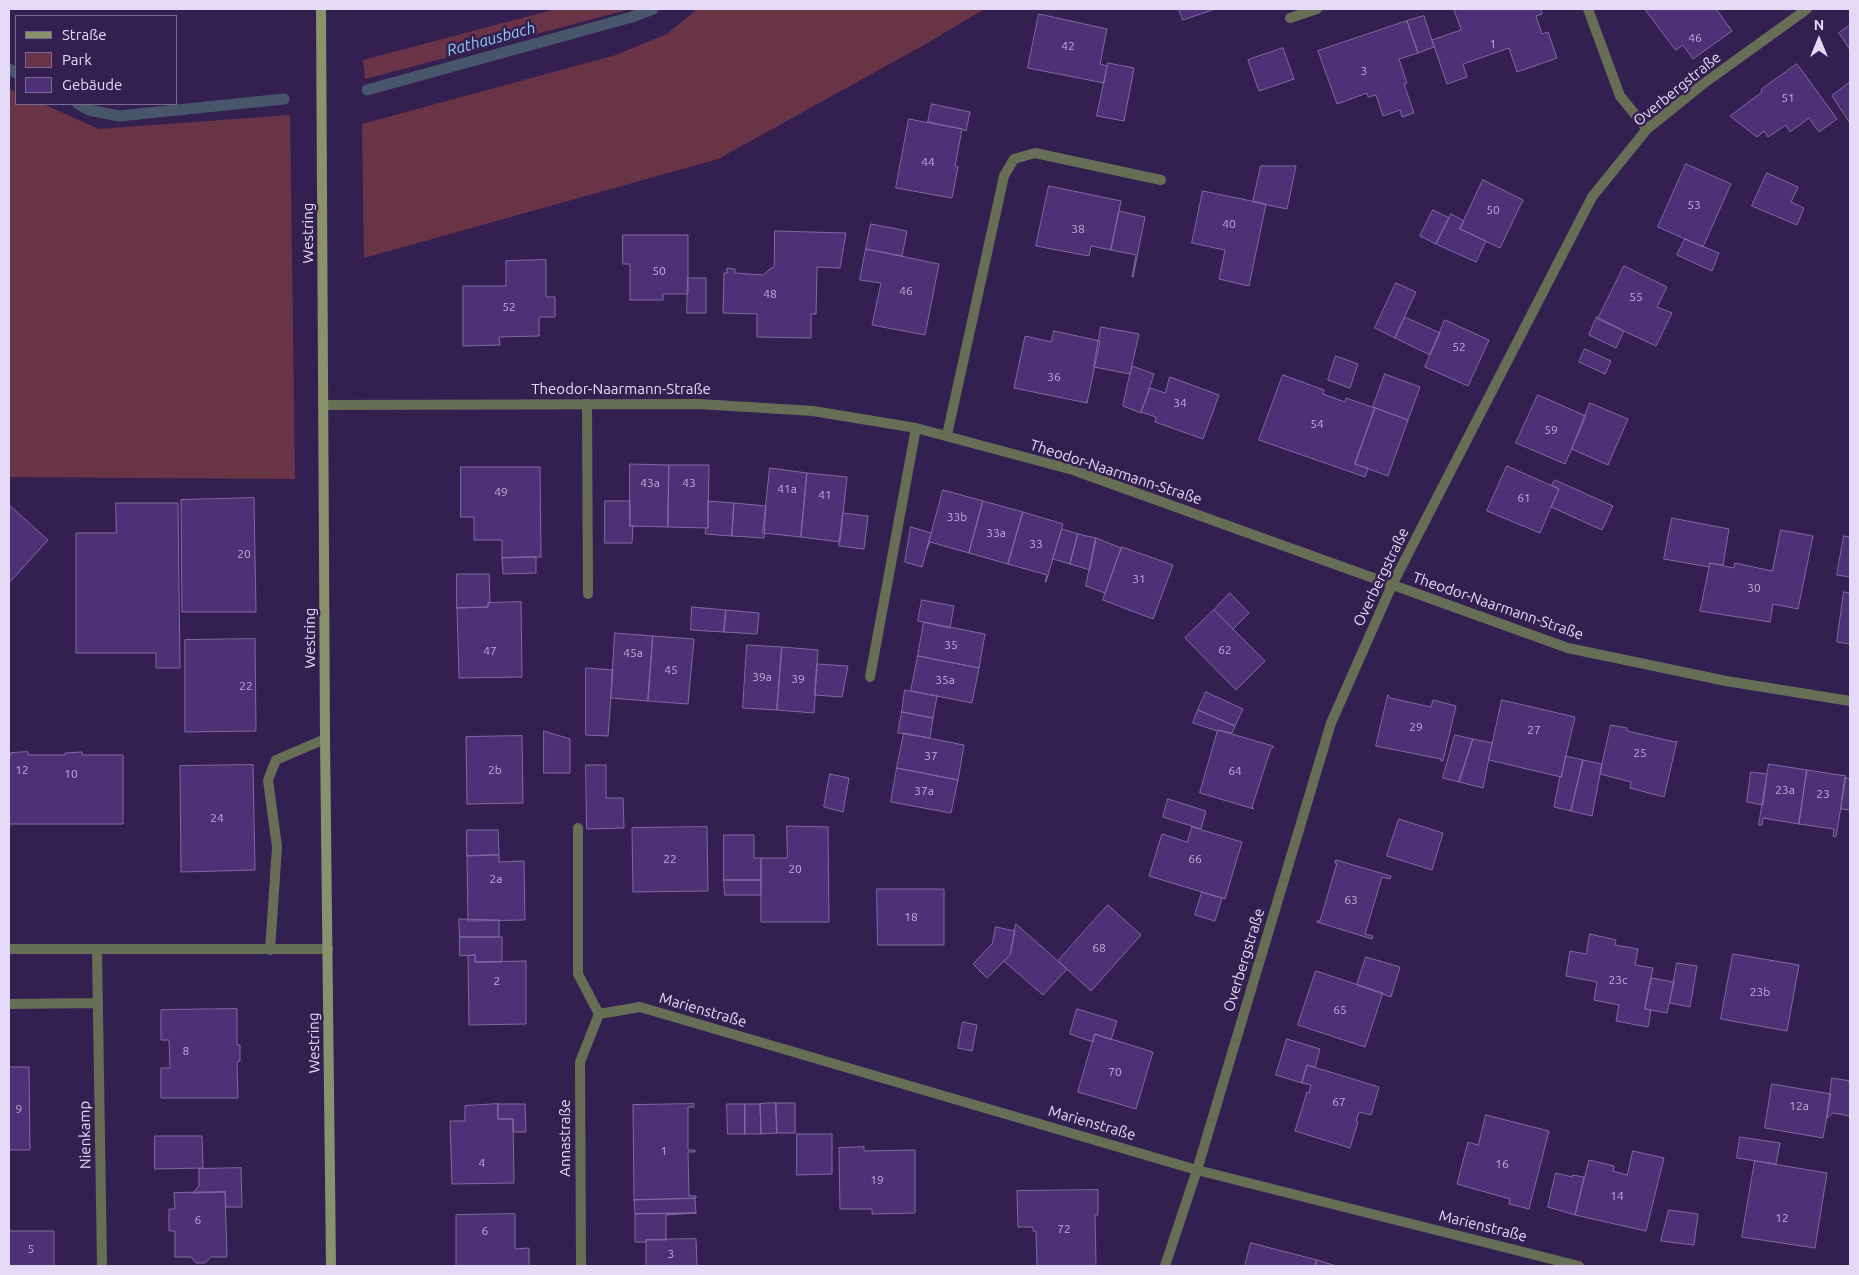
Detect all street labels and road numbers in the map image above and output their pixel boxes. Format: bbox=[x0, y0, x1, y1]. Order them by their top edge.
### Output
street label: Overbergstraße bbox=[1630, 48, 1724, 130]
street label: Westring bbox=[299, 203, 317, 263]
street label: Theodor-Naarmann-Straße bbox=[531, 380, 711, 398]
street label: Theodor-Naarmann-Straße bbox=[1028, 436, 1204, 508]
street label: Overbergstraße bbox=[1349, 525, 1413, 629]
street label: Theodor-Naarmann-Straße bbox=[1410, 568, 1586, 644]
street label: Westring bbox=[301, 608, 319, 668]
street label: Overbergstraße bbox=[1220, 906, 1268, 1014]
street label: Marienstraße bbox=[657, 989, 749, 1031]
street label: Westring bbox=[304, 1012, 324, 1074]
street label: Annastraße bbox=[556, 1099, 574, 1177]
street label: Nienkamp bbox=[75, 1101, 95, 1169]
street label: Marienstraße bbox=[1046, 1102, 1138, 1144]
street label: Marienstraße bbox=[1437, 1206, 1529, 1246]

